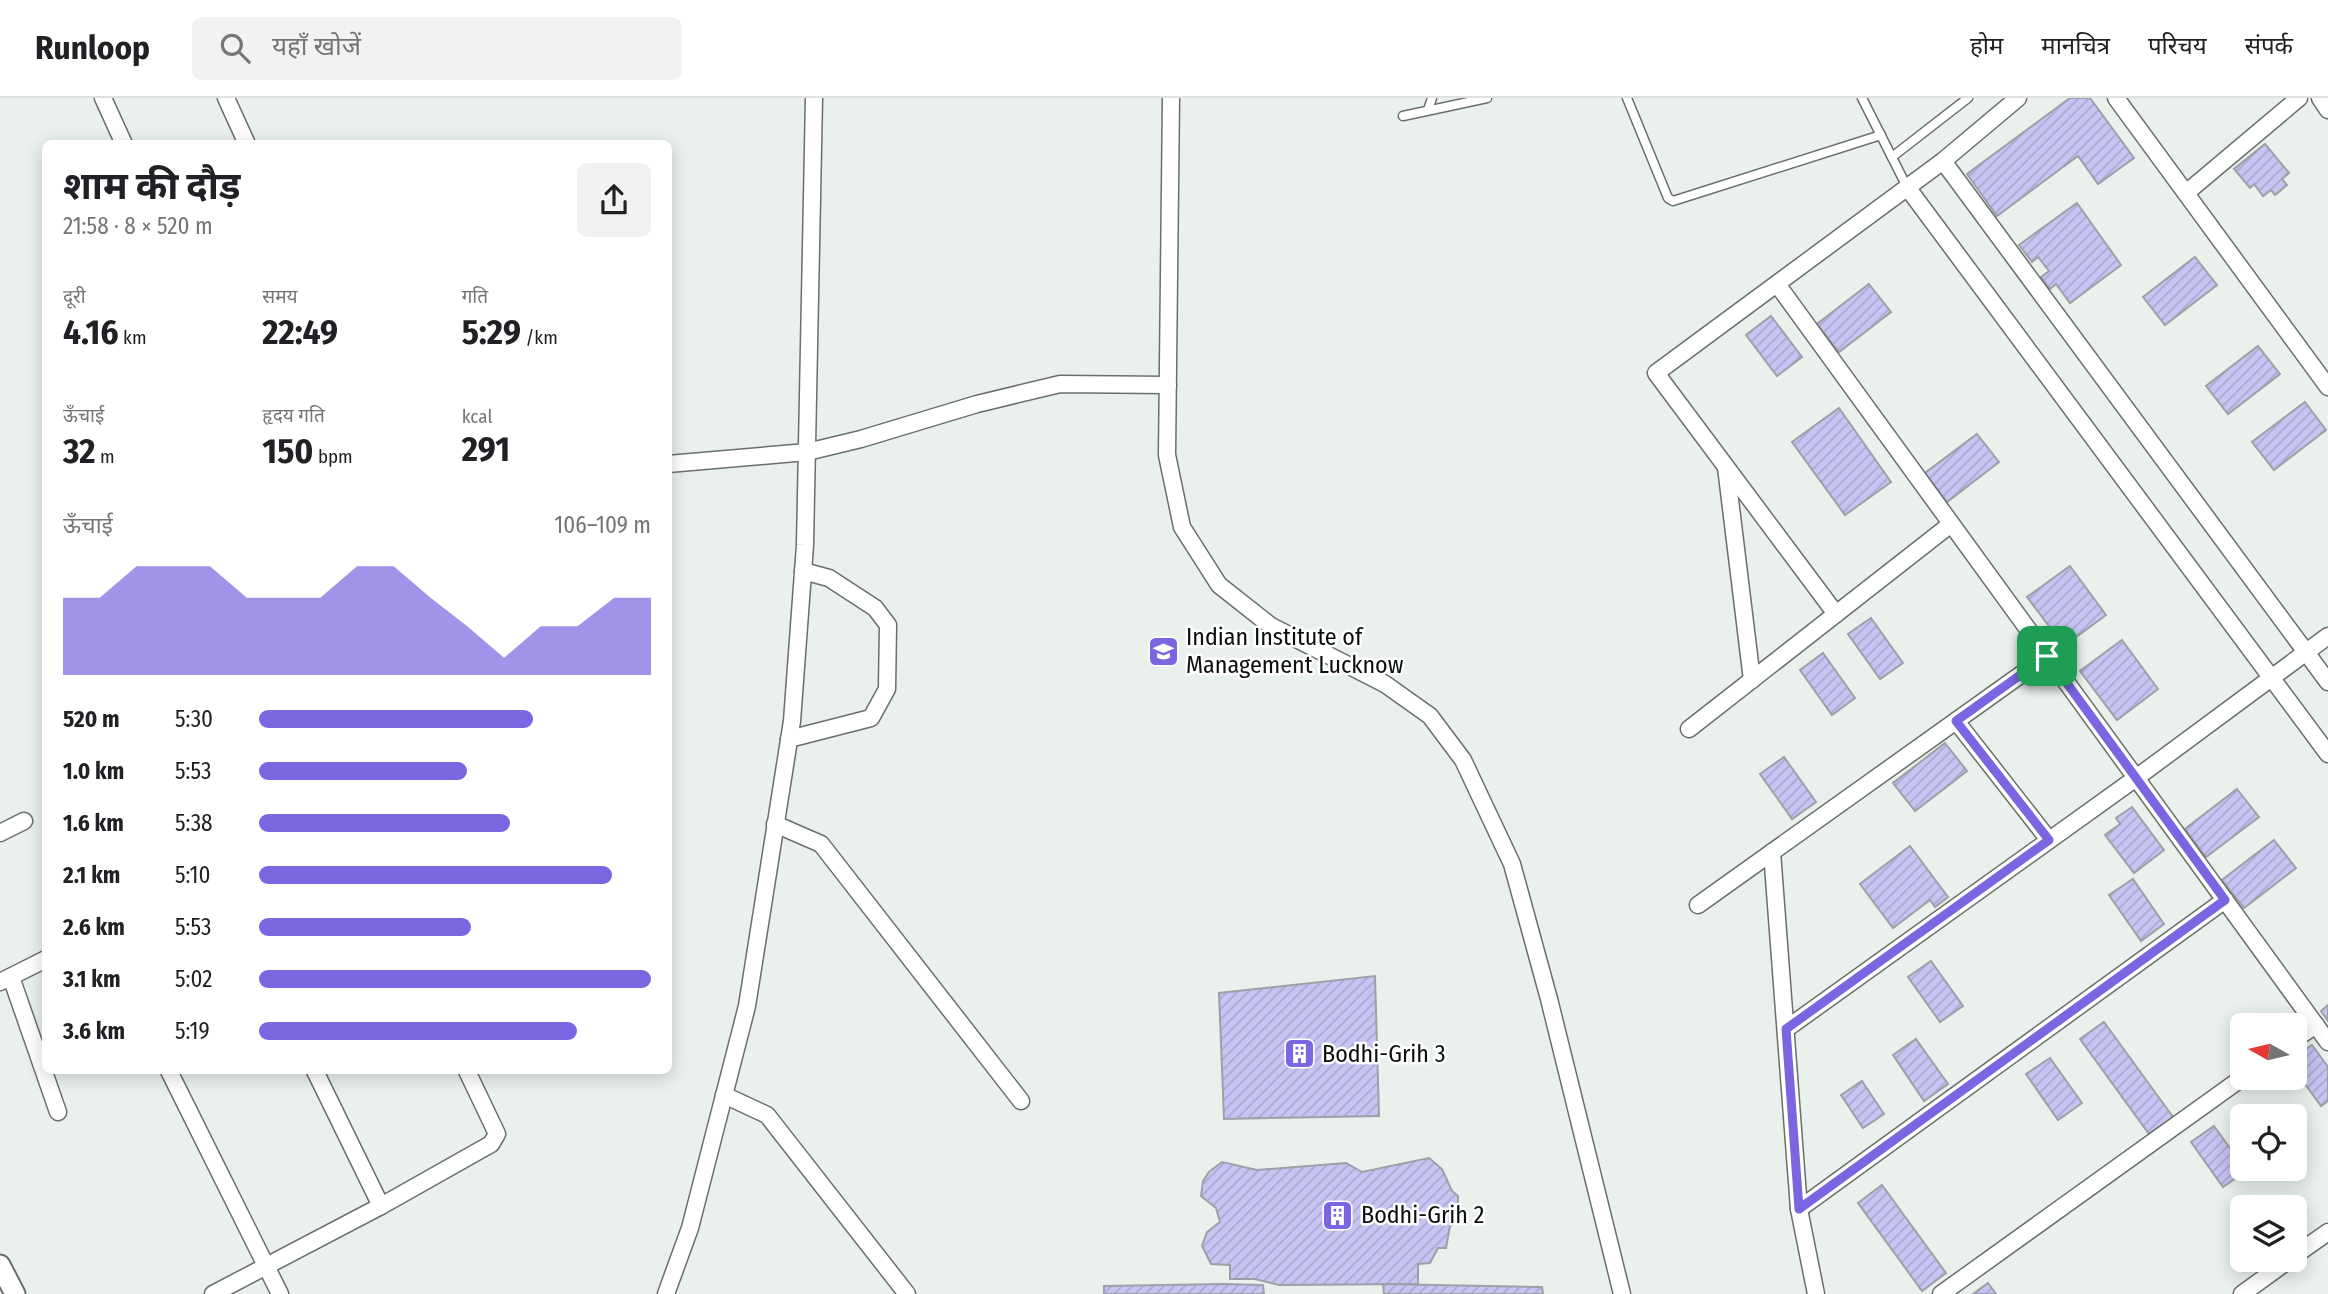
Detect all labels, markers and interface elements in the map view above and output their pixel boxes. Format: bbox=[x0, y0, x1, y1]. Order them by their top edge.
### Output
search box bbox=[192, 17, 682, 80]
text: Runloop bbox=[35, 28, 150, 68]
icon: search bbox=[216, 29, 254, 67]
text: यहाँ खोजें bbox=[272, 31, 361, 62]
text: होम bbox=[1970, 32, 2003, 60]
text: मानचित्र bbox=[2041, 32, 2110, 60]
text: परिचय bbox=[2148, 32, 2207, 60]
text: संपर्क bbox=[2245, 32, 2293, 60]
text: शाम की दौड़ bbox=[63, 163, 241, 209]
button: share bbox=[577, 163, 651, 237]
text: 21:58 · 8 × 520 m bbox=[63, 212, 213, 240]
text: दूरी bbox=[63, 285, 86, 308]
text: समय bbox=[262, 285, 298, 308]
text: गति bbox=[462, 285, 488, 308]
text: 4.16 bbox=[63, 311, 119, 353]
text: 22:49 bbox=[262, 311, 338, 353]
text: 5:29 bbox=[462, 311, 521, 353]
text: km bbox=[119, 326, 147, 349]
text: /km bbox=[521, 326, 558, 349]
text: ऊँचाई bbox=[63, 404, 104, 427]
text: हृदय गति bbox=[262, 404, 325, 427]
text: kcal bbox=[462, 405, 492, 428]
text: 291 bbox=[462, 428, 510, 470]
text: 32 bbox=[63, 430, 95, 472]
text: 150 bbox=[262, 430, 313, 472]
text: m bbox=[95, 445, 115, 468]
text: bpm bbox=[313, 445, 353, 468]
text: ऊँचाई bbox=[63, 511, 113, 539]
text: 106–109 m bbox=[554, 511, 651, 539]
place label: Indian Institute of Management Lucknow bbox=[1186, 623, 1404, 679]
pin bbox=[2017, 626, 2077, 686]
school or university icon: Indian Institute of Management Lucknow bbox=[1146, 634, 1180, 668]
icon: arrive bbox=[2028, 637, 2066, 675]
text: 520 m bbox=[63, 705, 120, 733]
text: 5:30 bbox=[175, 705, 213, 733]
text: 1.0 km bbox=[63, 757, 124, 785]
text: 5:53 bbox=[175, 757, 211, 785]
text: 1.6 km bbox=[63, 809, 124, 837]
text: 5:38 bbox=[175, 809, 213, 837]
text: 2.1 km bbox=[63, 861, 120, 889]
text: 5:10 bbox=[175, 861, 210, 889]
text: 2.6 km bbox=[63, 913, 125, 941]
text: 5:53 bbox=[175, 913, 211, 941]
text: 3.1 km bbox=[63, 965, 121, 993]
text: 5:02 bbox=[175, 965, 212, 993]
north arrow bbox=[2230, 1013, 2306, 1090]
map controls bbox=[2230, 1013, 2307, 1272]
text: 3.6 km bbox=[63, 1017, 125, 1045]
text: 5:19 bbox=[175, 1017, 210, 1045]
building icon: Bodhi-Grih 3 bbox=[1282, 1037, 1316, 1071]
place label: Bodhi-Grih 3 bbox=[1322, 1040, 1445, 1068]
button: locate bbox=[2230, 1104, 2307, 1181]
button: layers bbox=[2230, 1195, 2307, 1272]
building icon: Bodhi-Grih 2 bbox=[1321, 1198, 1355, 1232]
place label: Bodhi-Grih 2 bbox=[1361, 1201, 1484, 1229]

